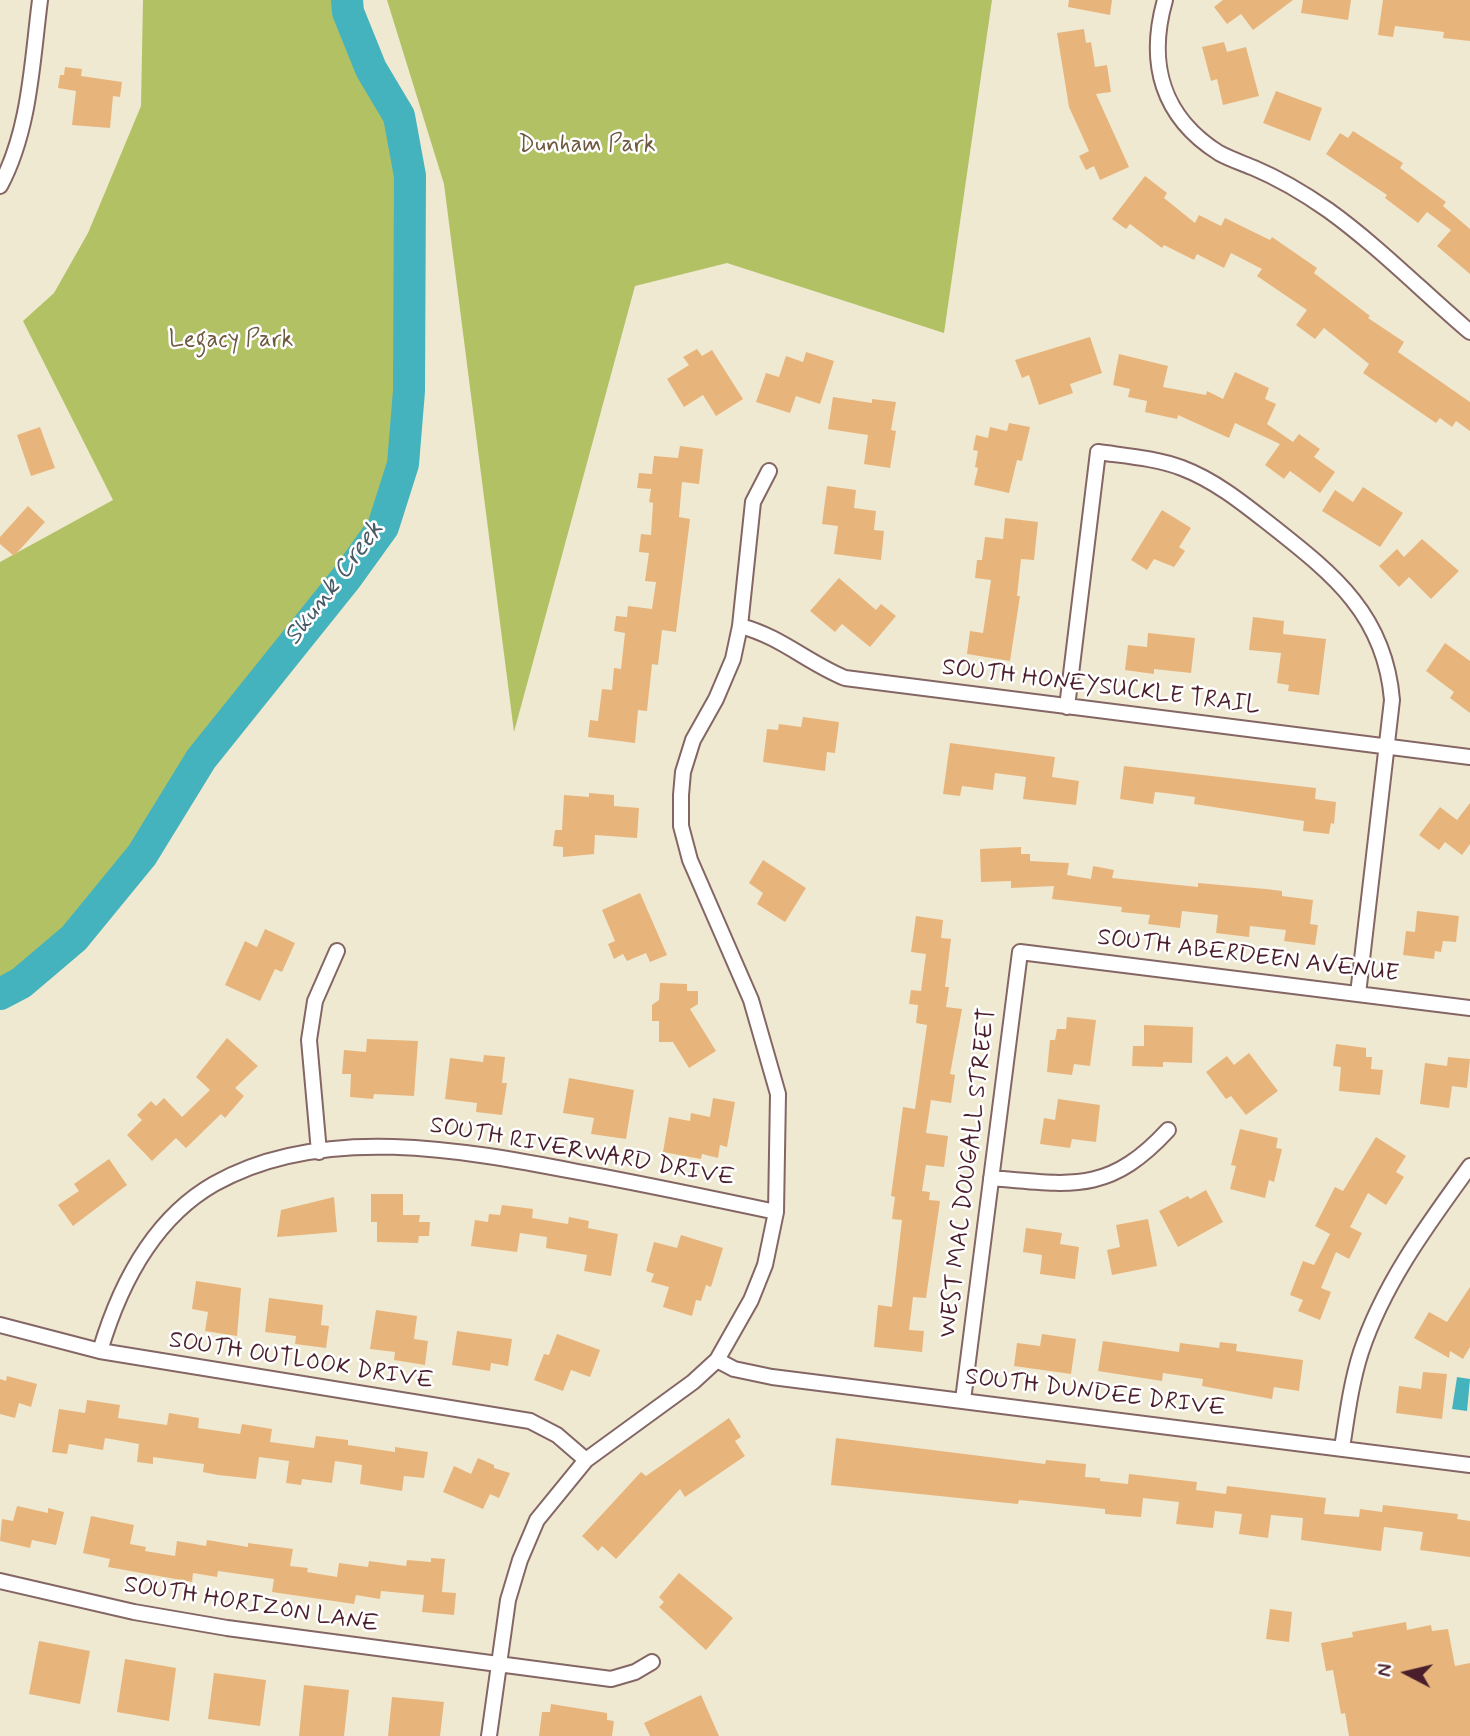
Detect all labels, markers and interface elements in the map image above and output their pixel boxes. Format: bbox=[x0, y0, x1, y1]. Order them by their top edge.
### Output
park label: Dunham Park bbox=[518, 132, 656, 160]
park label: Legacy Park bbox=[169, 327, 293, 355]
water label: Skunk Creek bbox=[278, 516, 392, 652]
street label: SOUTH HONEYSUCKLE TRAIL bbox=[940, 654, 1262, 722]
street label: SOUTH ABERDEEN AVENUE bbox=[1096, 924, 1400, 990]
street label: WEST MAC DOUGALL STREET bbox=[934, 1006, 1004, 1340]
street label: SOUTH RIVERWARD DRIVE bbox=[427, 1112, 737, 1194]
street label: SOUTH OUTLOOK DRIVE bbox=[167, 1327, 435, 1397]
street label: SOUTH DUNDEE DRIVE bbox=[963, 1364, 1227, 1424]
street label: SOUTH HORIZON LANE bbox=[122, 1572, 380, 1640]
north arrow bbox=[1372, 1638, 1442, 1708]
text: N bbox=[1372, 1663, 1399, 1678]

